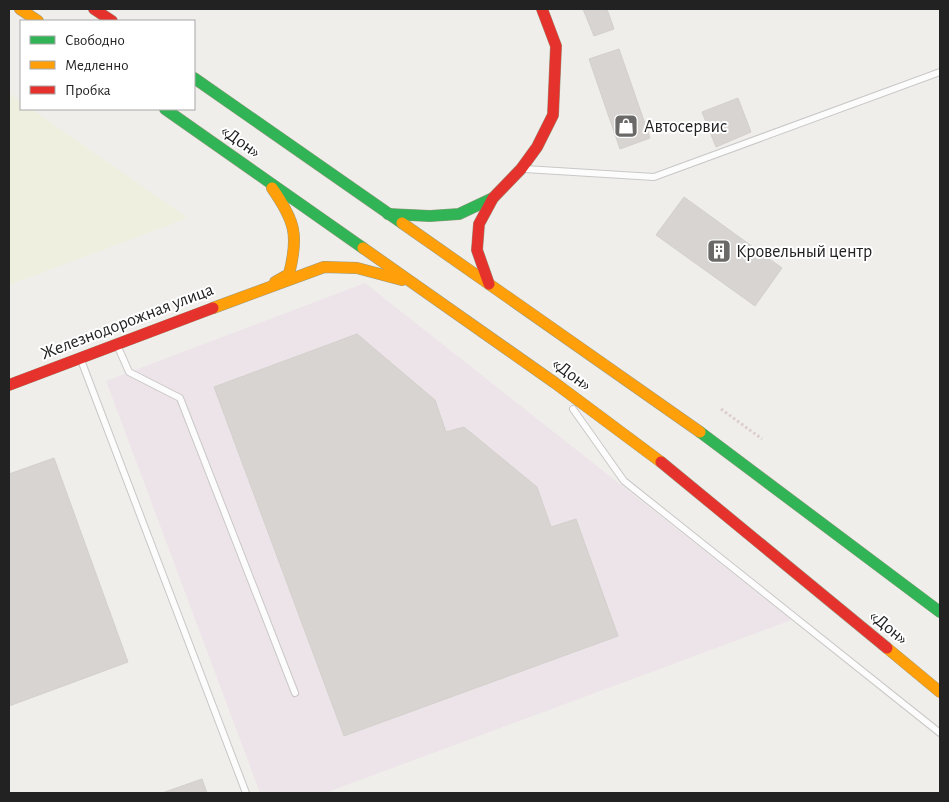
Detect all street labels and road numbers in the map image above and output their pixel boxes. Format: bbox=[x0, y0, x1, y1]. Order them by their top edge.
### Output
street label: «Дон» bbox=[217, 122, 264, 162]
street label: Железнодорожная улица bbox=[39, 281, 216, 363]
street label: «Дон» bbox=[548, 355, 595, 395]
street label: «Дон» bbox=[866, 607, 911, 649]

